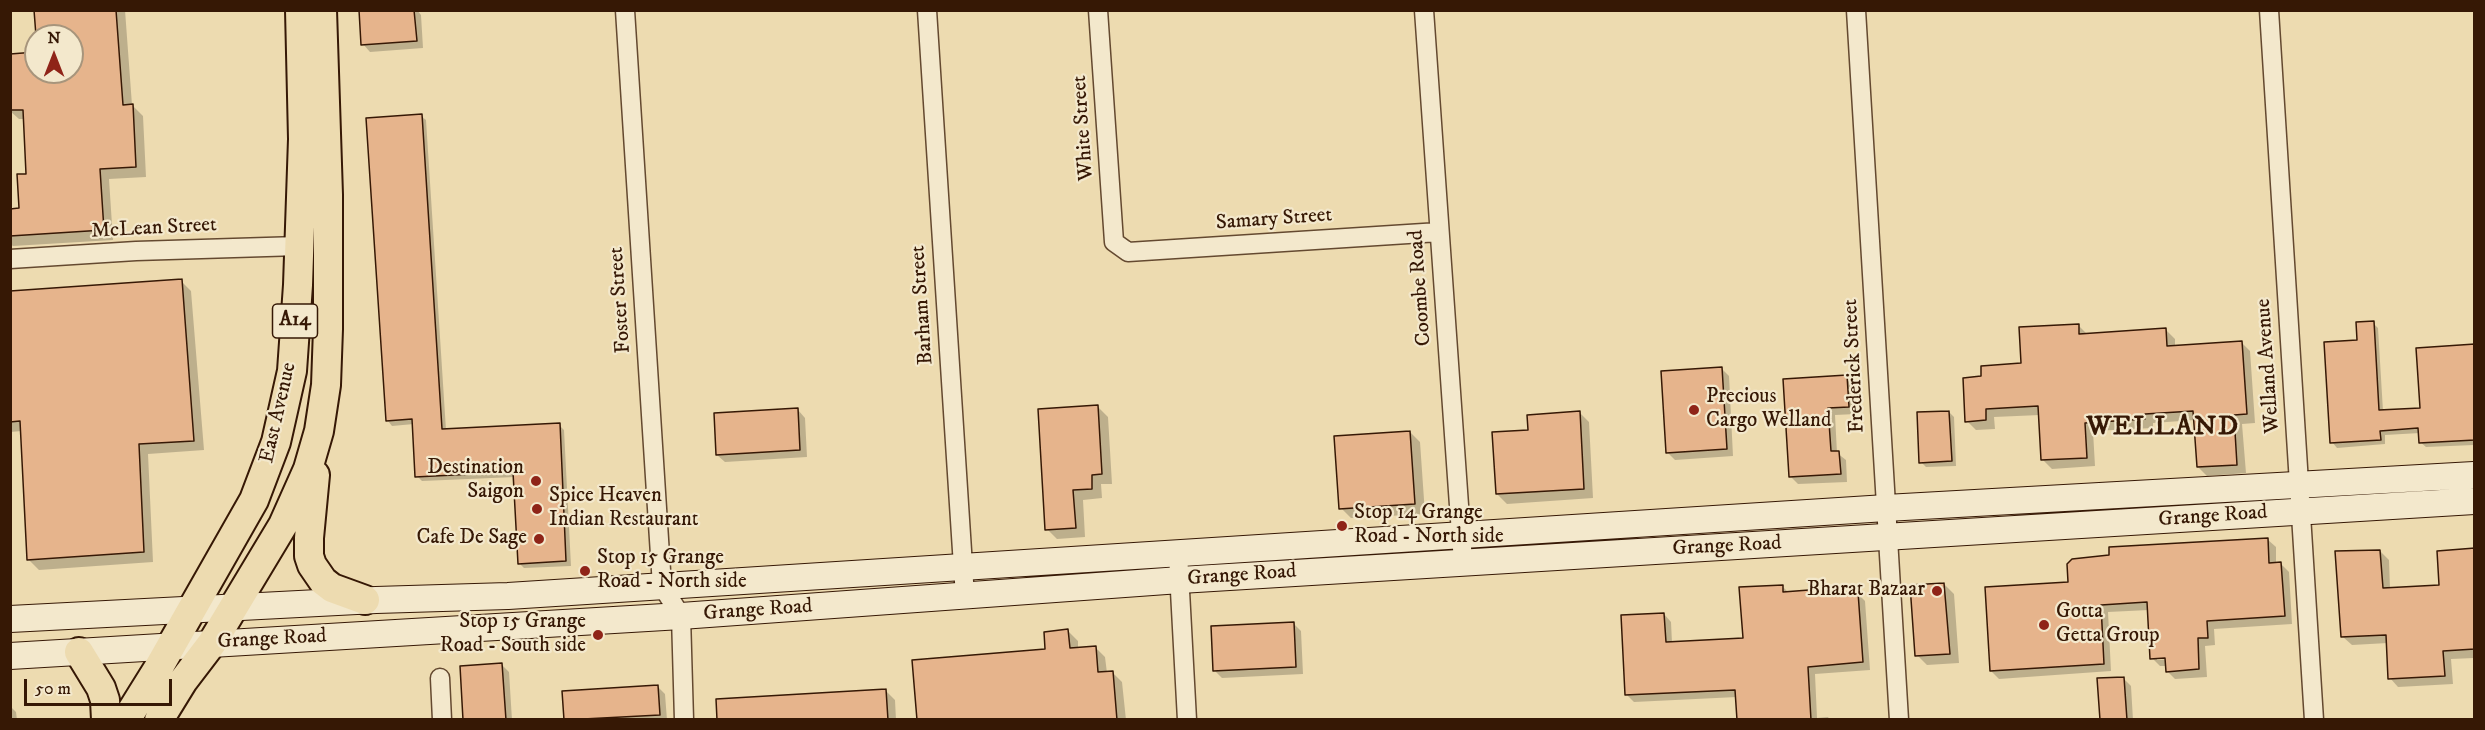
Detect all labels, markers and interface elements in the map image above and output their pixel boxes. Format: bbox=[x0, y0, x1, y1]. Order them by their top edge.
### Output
north arrow bbox=[24, 24, 84, 84]
text: N bbox=[47, 28, 61, 48]
street label: White Street bbox=[1068, 74, 1100, 182]
street label: Samary Street bbox=[1215, 203, 1333, 237]
street label: McLean Street bbox=[91, 213, 217, 245]
street label: Coombe Road bbox=[1404, 229, 1438, 347]
street label: Barham Street bbox=[906, 244, 940, 366]
street label: Foster Street bbox=[605, 246, 637, 354]
street label: Frederick Street bbox=[1839, 298, 1871, 434]
street label: Welland Avenue bbox=[2252, 298, 2286, 434]
road number: A14 bbox=[272, 304, 318, 338]
street label: East Avenue bbox=[255, 360, 303, 466]
place label: Precious Cargo Welland bbox=[1706, 385, 1831, 435]
marker: Precious Cargo Welland bbox=[1687, 403, 1701, 417]
district label: WELLAND bbox=[2086, 412, 2240, 444]
place label: Destination Saigon bbox=[427, 456, 524, 506]
marker: Destination Saigon bbox=[529, 474, 543, 488]
place label: Spice Heaven Indian Restaurant bbox=[549, 484, 699, 534]
place label: Stop 14 Grange Road - North side bbox=[1354, 501, 1504, 551]
street label: Grange Road bbox=[2158, 501, 2268, 533]
marker: Spice Heaven Indian Restaurant bbox=[530, 502, 544, 516]
marker: Stop 14 Grange Road - North side bbox=[1335, 519, 1349, 533]
place label: Cafe De Sage bbox=[417, 526, 527, 552]
marker: Cafe De Sage bbox=[532, 532, 546, 546]
street label: Grange Road bbox=[1672, 532, 1782, 562]
place label: Stop 15 Grange Road - North side bbox=[597, 546, 747, 596]
street label: Grange Road bbox=[1187, 560, 1297, 592]
marker: Stop 15 Grange Road - North side bbox=[578, 564, 592, 578]
place label: Bharat Bazaar bbox=[1807, 578, 1925, 604]
marker: Bharat Bazaar bbox=[1930, 584, 1944, 598]
street label: Grange Road bbox=[703, 595, 813, 627]
place label: Gotta Getta Group bbox=[2056, 600, 2160, 650]
place label: Stop 15 Grange Road - South side bbox=[440, 610, 586, 660]
marker: Gotta Getta Group bbox=[2037, 618, 2051, 632]
street label: Grange Road bbox=[217, 625, 327, 655]
marker: Stop 15 Grange Road - South side bbox=[591, 628, 605, 642]
scale bar bbox=[27, 667, 176, 705]
text: 50 m bbox=[35, 678, 71, 700]

